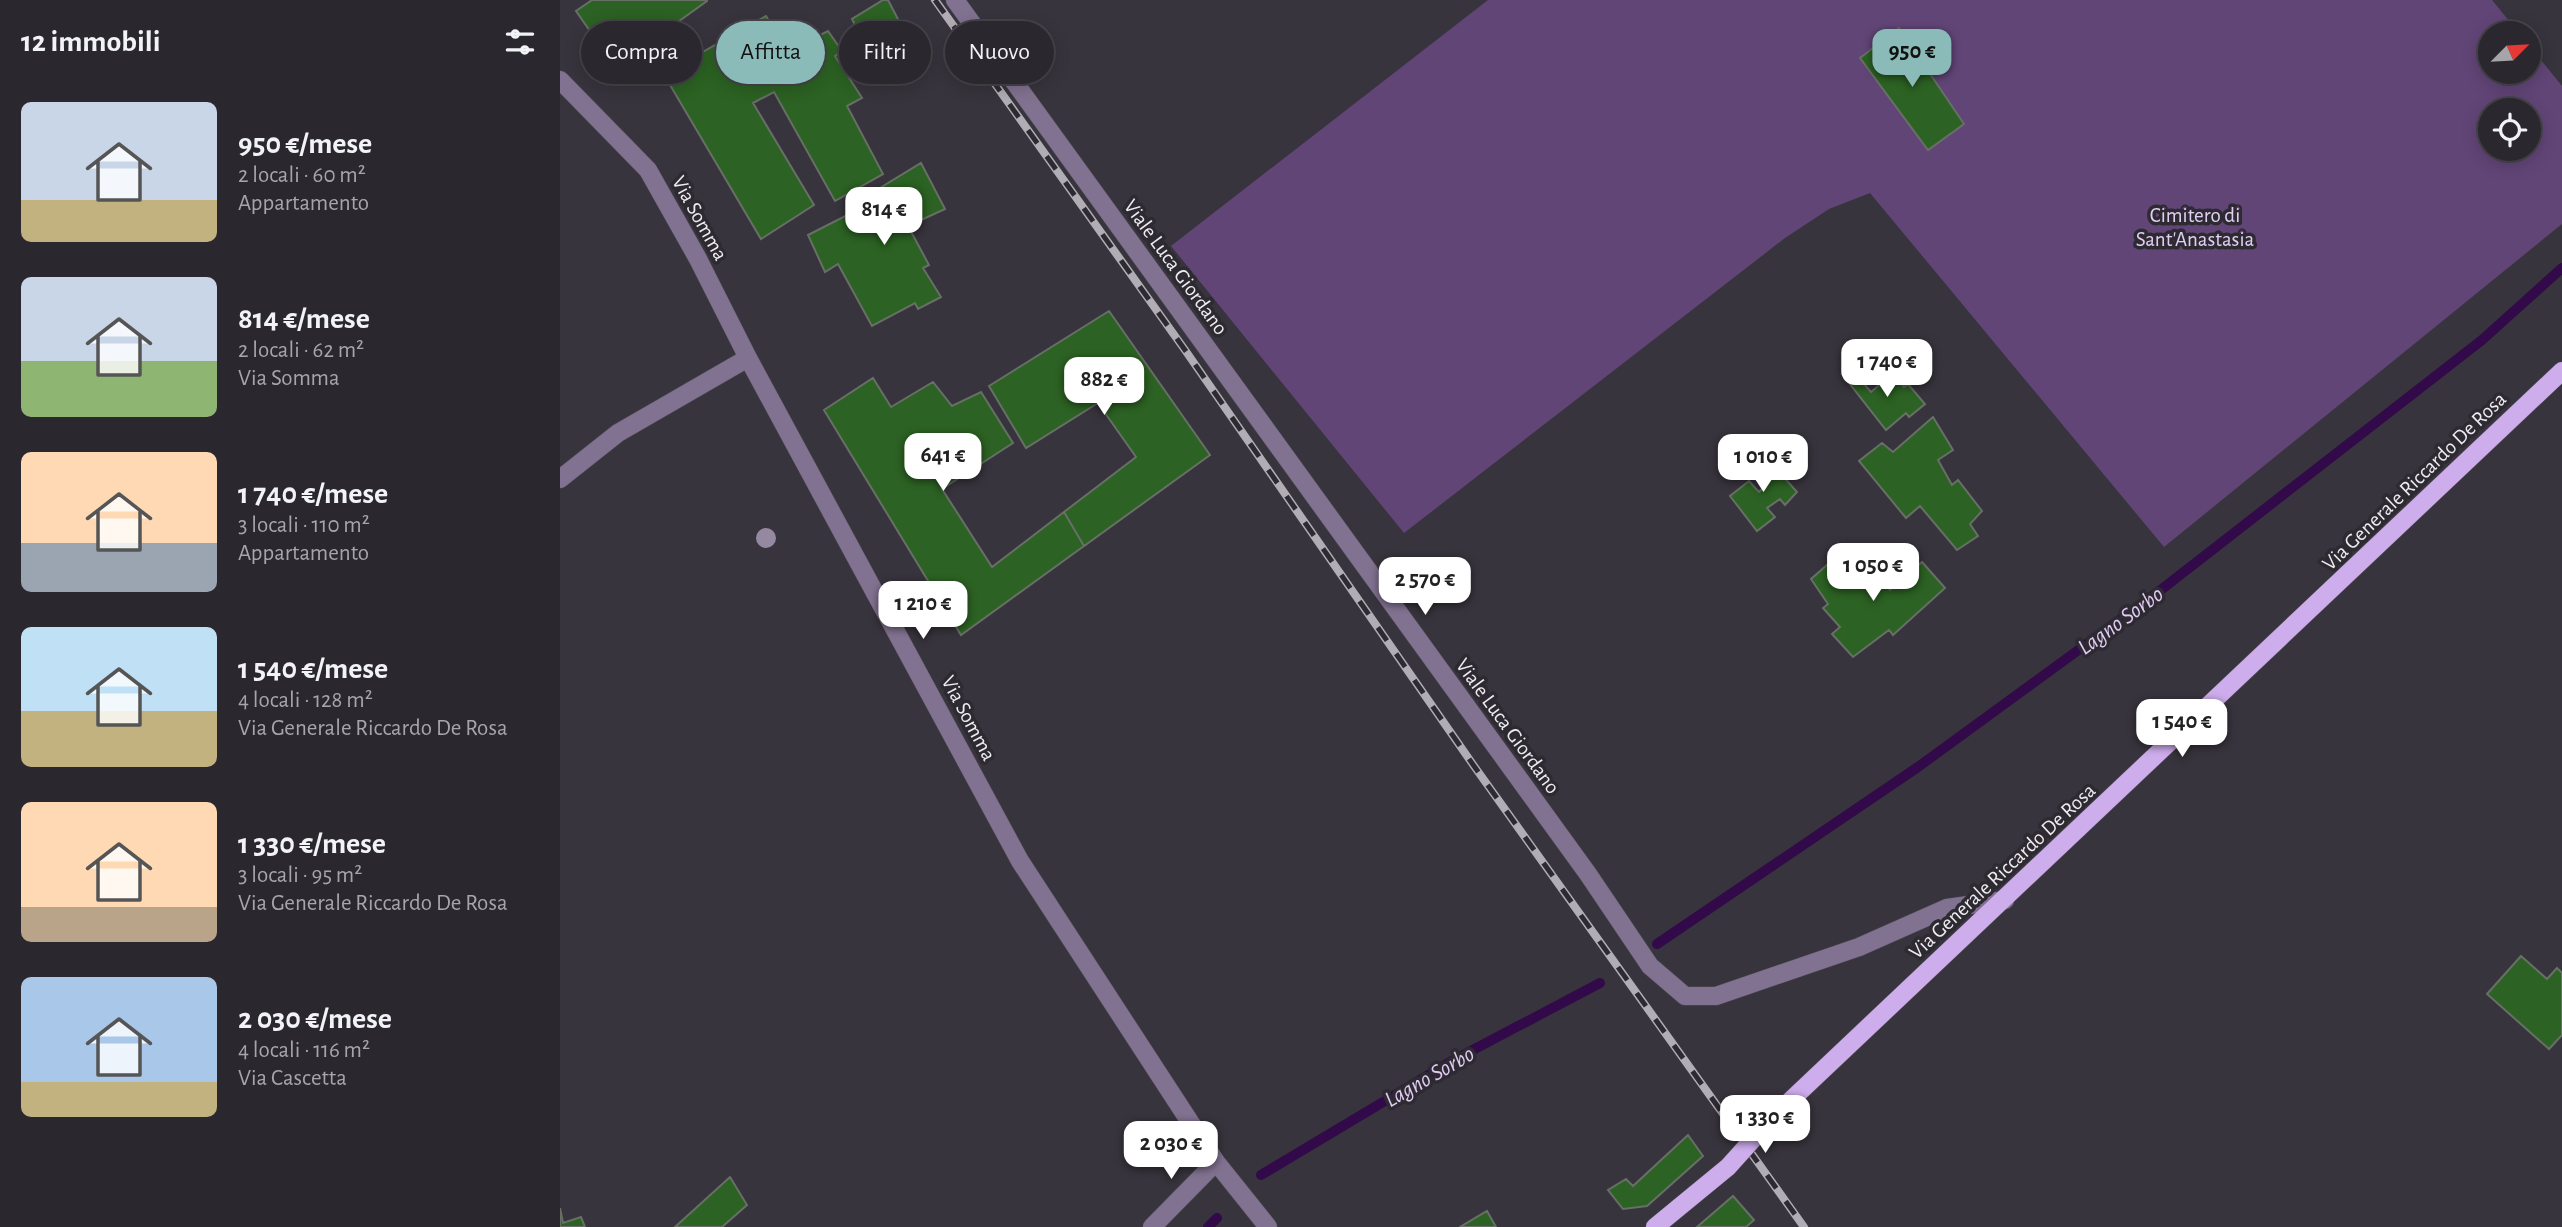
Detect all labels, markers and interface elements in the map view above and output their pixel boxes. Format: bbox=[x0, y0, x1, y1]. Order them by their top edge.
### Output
chip: Compra bbox=[581, 21, 702, 84]
chip: Affitta bbox=[716, 21, 825, 84]
chip: Filtri bbox=[839, 21, 931, 84]
chip: Nuovo bbox=[945, 21, 1054, 84]
north arrow bbox=[2478, 21, 2541, 84]
map controls bbox=[2478, 21, 2541, 161]
icon: filters bbox=[501, 23, 539, 61]
text: 12 immobili bbox=[21, 27, 161, 57]
pin: 950 € bbox=[1863, 29, 1961, 89]
text: 950 € bbox=[1888, 40, 1936, 63]
button: locate bbox=[2478, 98, 2541, 161]
text: 950 €/mese bbox=[238, 129, 372, 159]
icon: home bbox=[77, 130, 161, 214]
text: 2 locali · 60 m² bbox=[238, 164, 366, 187]
street label: Via Somma bbox=[668, 173, 731, 264]
pin: 814 € bbox=[835, 188, 933, 247]
text: Appartamento bbox=[238, 192, 369, 215]
street label: Viale Luca Giordano bbox=[1120, 196, 1232, 339]
text: 814 € bbox=[861, 198, 907, 221]
park label: Cimitero di Sant'Anastasia bbox=[2136, 205, 2254, 250]
text: 814 €/mese bbox=[238, 304, 370, 334]
icon: home bbox=[77, 305, 161, 389]
text: 2 locali · 62 m² bbox=[238, 339, 364, 362]
pin: 1 740 € bbox=[1822, 340, 1952, 399]
text: 1 740 € bbox=[1857, 350, 1917, 373]
pin: 882 € bbox=[1055, 358, 1153, 417]
text: Via Somma bbox=[238, 367, 340, 390]
text: 882 € bbox=[1080, 368, 1128, 391]
street label: Via Generale Riccardo De Rosa bbox=[2319, 388, 2510, 574]
pin: 641 € bbox=[894, 434, 992, 493]
pin: 1 010 € bbox=[1698, 434, 1828, 494]
text: 641 € bbox=[920, 444, 966, 467]
text: 1 010 € bbox=[1734, 445, 1792, 468]
text: 1 740 €/mese bbox=[238, 479, 388, 509]
icon: home bbox=[77, 480, 161, 564]
text: 3 locali · 110 m² bbox=[238, 514, 370, 537]
text: Appartamento bbox=[238, 542, 369, 565]
pin: 1 050 € bbox=[1808, 544, 1938, 603]
text: 1 050 € bbox=[1843, 554, 1903, 577]
pin: 2 570 € bbox=[1360, 558, 1490, 617]
text: 2 570 € bbox=[1395, 568, 1455, 591]
pin: 1 210 € bbox=[858, 582, 988, 641]
water label: Lagno Sorbo bbox=[2074, 583, 2168, 660]
text: 1 210 € bbox=[894, 592, 952, 615]
text: 1 540 €/mese bbox=[238, 654, 388, 684]
icon: home bbox=[77, 655, 161, 739]
street label: Viale Luca Giordano bbox=[1452, 655, 1564, 798]
street label: Via Somma bbox=[938, 672, 1000, 764]
text: 4 locali · 128 m² bbox=[238, 689, 373, 712]
pin: 1 540 € bbox=[2117, 700, 2247, 759]
text: 1 540 € bbox=[2152, 710, 2212, 733]
text: Via Generale Riccardo De Rosa bbox=[238, 717, 508, 740]
street label: Via Generale Riccardo De Rosa bbox=[1905, 780, 2100, 963]
text: 1 330 €/mese bbox=[238, 829, 386, 859]
icon: home bbox=[77, 830, 161, 914]
text: 3 locali · 95 m² bbox=[238, 864, 362, 887]
text: Via Generale Riccardo De Rosa bbox=[238, 892, 508, 915]
text: 2 030 €/mese bbox=[238, 1004, 392, 1034]
icon: home bbox=[77, 1005, 161, 1089]
text: 4 locali · 116 m² bbox=[238, 1039, 370, 1062]
water label: Lagno Sorbo bbox=[1381, 1043, 1478, 1112]
text: Via Cascetta bbox=[238, 1067, 347, 1090]
pin: 1 330 € bbox=[1700, 1096, 1830, 1155]
text: 1 330 € bbox=[1736, 1106, 1794, 1129]
pin: 2 030 € bbox=[1106, 1122, 1236, 1181]
text: 2 030 € bbox=[1140, 1132, 1202, 1155]

